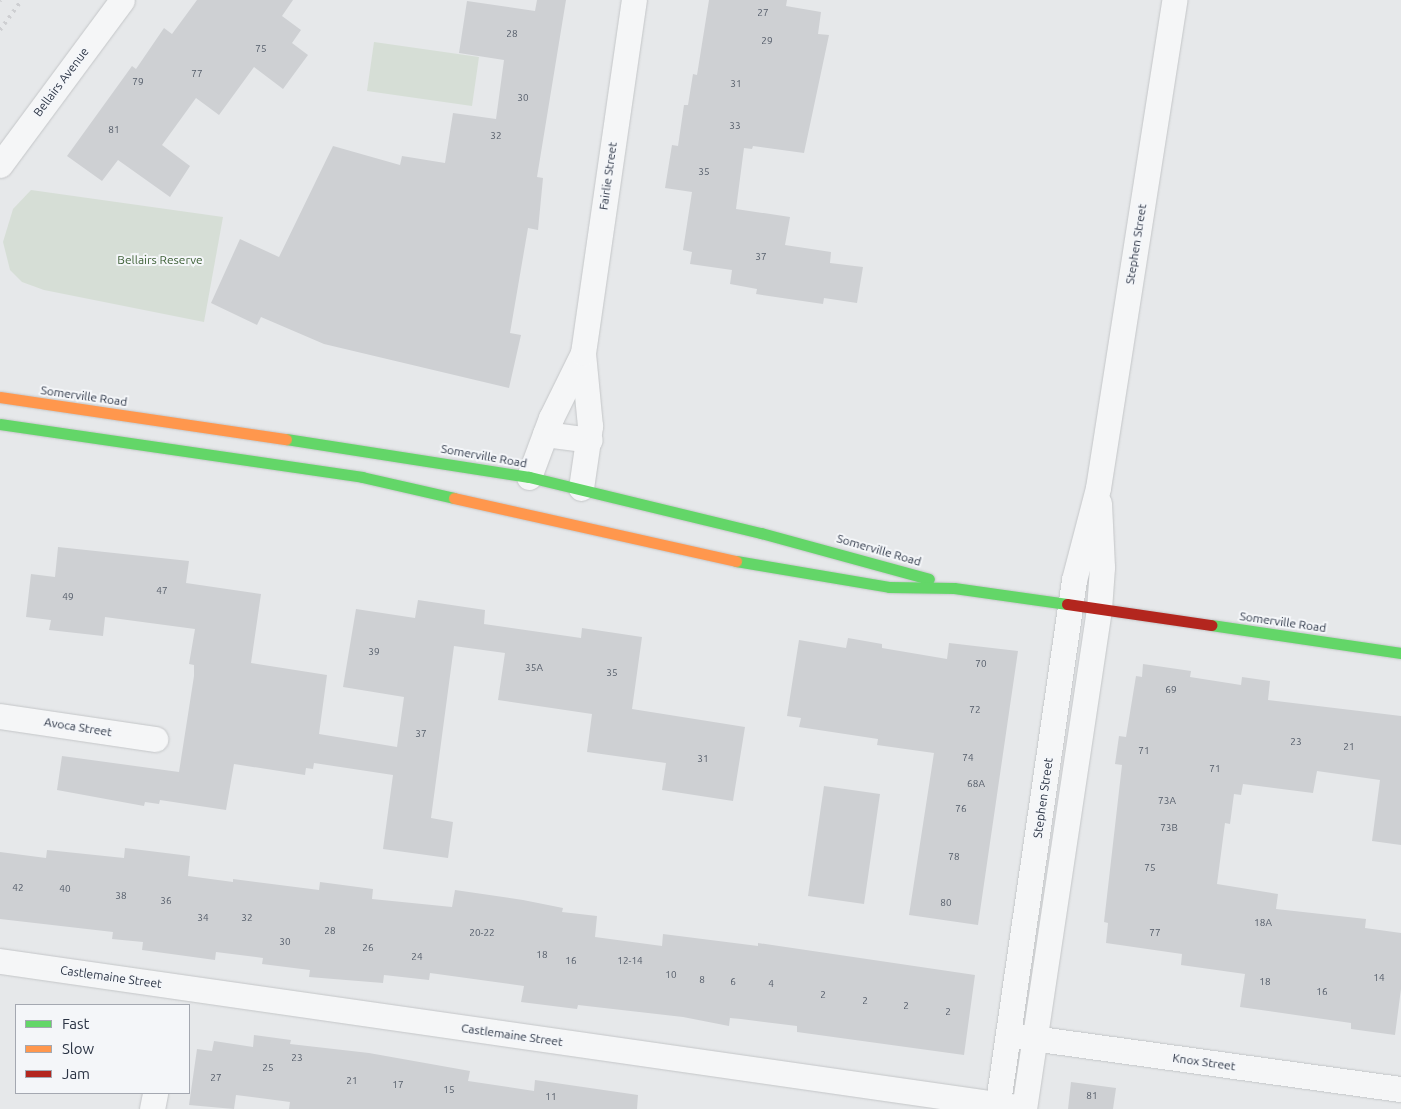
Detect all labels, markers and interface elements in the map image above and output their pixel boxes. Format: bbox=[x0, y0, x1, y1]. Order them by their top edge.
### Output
house number: 27 bbox=[757, 7, 769, 19]
house number: 28 bbox=[506, 28, 518, 40]
house number: 29 bbox=[761, 35, 773, 47]
house number: 75 bbox=[255, 43, 267, 55]
street label: Bellairs Avenue bbox=[30, 45, 92, 119]
house number: 77 bbox=[191, 68, 203, 80]
house number: 79 bbox=[132, 76, 144, 88]
house number: 31 bbox=[730, 78, 742, 90]
house number: 30 bbox=[517, 92, 529, 104]
house number: 33 bbox=[729, 120, 741, 132]
house number: 81 bbox=[108, 124, 120, 136]
house number: 32 bbox=[490, 130, 502, 142]
street label: Fairlie Street bbox=[596, 141, 620, 211]
house number: 35 bbox=[698, 166, 710, 178]
street label: Stephen Street bbox=[1123, 203, 1149, 285]
house number: 37 bbox=[755, 251, 767, 263]
park label: Bellairs Reserve bbox=[117, 253, 203, 267]
street label: Somerville Road bbox=[40, 383, 128, 409]
street label: Somerville Road bbox=[440, 441, 528, 471]
street label: Somerville Road bbox=[835, 531, 923, 569]
house number: 47 bbox=[156, 585, 168, 597]
house number: 49 bbox=[62, 591, 74, 603]
street label: Somerville Road bbox=[1239, 609, 1327, 635]
house number: 39 bbox=[368, 646, 380, 658]
house number: 70 bbox=[975, 658, 987, 670]
house number: 35A bbox=[525, 662, 543, 674]
house number: 35 bbox=[606, 667, 618, 679]
house number: 69 bbox=[1165, 684, 1177, 696]
house number: 72 bbox=[969, 704, 981, 716]
street label: Avoca Street bbox=[43, 715, 113, 739]
house number: 37 bbox=[415, 728, 427, 740]
house number: 23 bbox=[1290, 736, 1302, 748]
house number: 21 bbox=[1343, 741, 1355, 753]
house number: 71 bbox=[1138, 745, 1150, 757]
house number: 74 bbox=[962, 752, 974, 764]
house number: 31 bbox=[697, 753, 709, 765]
street label: Stephen Street bbox=[1030, 757, 1056, 839]
house number: 71 bbox=[1209, 763, 1221, 775]
house number: 68A bbox=[967, 778, 985, 790]
house number: 73A bbox=[1158, 795, 1176, 807]
house number: 76 bbox=[955, 803, 967, 815]
house number: 73B bbox=[1160, 822, 1178, 834]
house number: 78 bbox=[948, 851, 960, 863]
house number: 75 bbox=[1144, 862, 1156, 874]
house number: 42 bbox=[12, 882, 24, 894]
house number: 40 bbox=[59, 883, 71, 895]
house number: 38 bbox=[115, 890, 127, 902]
house number: 36 bbox=[160, 895, 172, 907]
house number: 80 bbox=[940, 897, 952, 909]
house number: 34 bbox=[197, 912, 209, 924]
house number: 32 bbox=[241, 912, 253, 924]
house number: 18A bbox=[1254, 917, 1272, 929]
house number: 28 bbox=[324, 925, 336, 937]
house number: 20-22 bbox=[469, 927, 495, 939]
house number: 77 bbox=[1149, 927, 1161, 939]
house number: 30 bbox=[279, 936, 291, 948]
house number: 26 bbox=[362, 942, 374, 954]
house number: 18 bbox=[536, 949, 548, 961]
house number: 24 bbox=[411, 951, 423, 963]
house number: 16 bbox=[565, 955, 577, 967]
house number: 12-14 bbox=[617, 955, 643, 967]
street label: Castlemaine Street bbox=[59, 963, 163, 991]
house number: 10 bbox=[665, 969, 677, 981]
house number: 14 bbox=[1373, 972, 1385, 984]
house number: 8 bbox=[699, 974, 705, 986]
house number: 6 bbox=[730, 976, 736, 988]
house number: 18 bbox=[1259, 976, 1271, 988]
house number: 4 bbox=[768, 978, 774, 990]
house number: 16 bbox=[1316, 986, 1328, 998]
house number: 2 bbox=[820, 989, 826, 1001]
house number: 2 bbox=[862, 995, 868, 1007]
house number: 2 bbox=[903, 1000, 909, 1012]
legend bbox=[15, 1004, 190, 1094]
house number: 2 bbox=[945, 1006, 951, 1018]
text: Fast bbox=[62, 1015, 89, 1032]
street label: Castlemaine Street bbox=[460, 1021, 564, 1049]
text: Slow bbox=[62, 1040, 94, 1057]
street label: Knox Street bbox=[1172, 1050, 1236, 1074]
house number: 23 bbox=[291, 1052, 303, 1064]
house number: 25 bbox=[262, 1062, 274, 1074]
text: Jam bbox=[62, 1065, 90, 1082]
house number: 27 bbox=[210, 1072, 222, 1084]
house number: 21 bbox=[346, 1075, 358, 1087]
house number: 17 bbox=[392, 1079, 404, 1091]
house number: 15 bbox=[443, 1084, 455, 1096]
house number: 81 bbox=[1086, 1090, 1098, 1102]
house number: 11 bbox=[545, 1091, 557, 1103]

